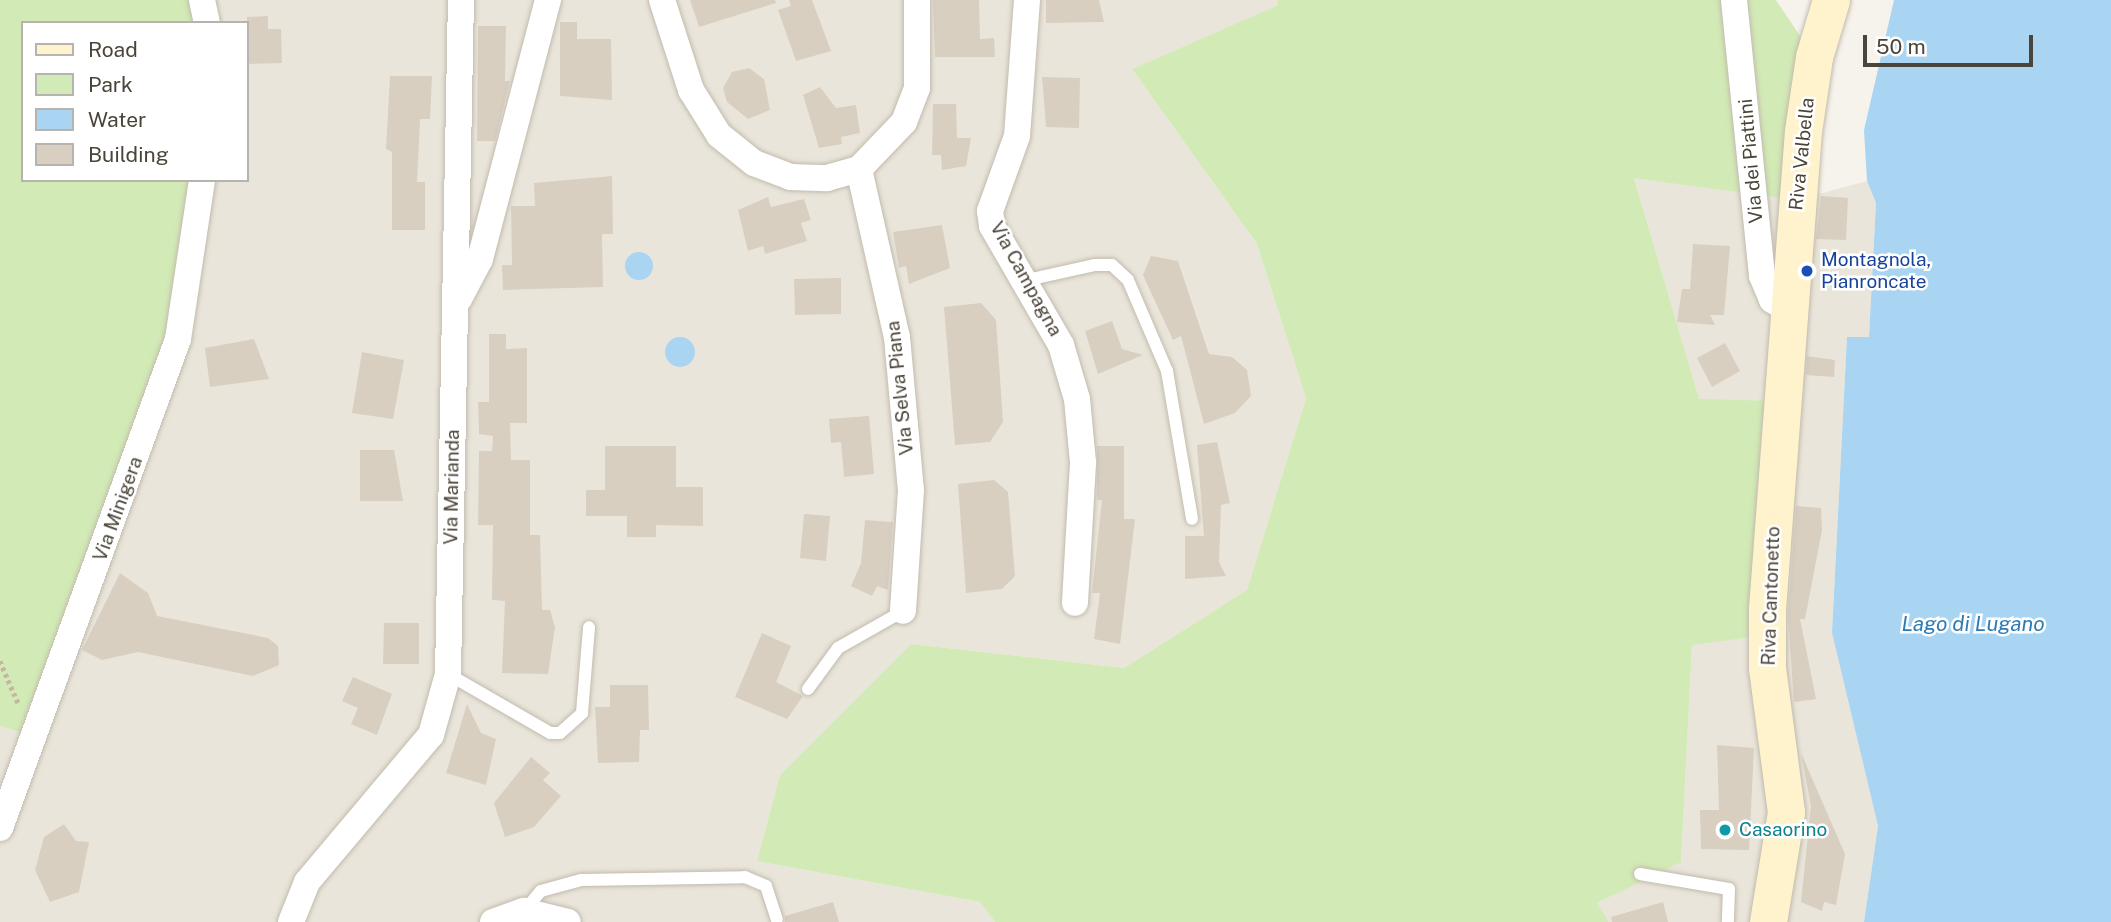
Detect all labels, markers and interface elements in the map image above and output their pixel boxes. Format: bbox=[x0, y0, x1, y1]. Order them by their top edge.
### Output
legend bbox=[21, 21, 248, 182]
scale bar bbox=[1866, 21, 2036, 65]
text: 50 m bbox=[1876, 34, 1926, 59]
text: Road bbox=[88, 37, 138, 62]
text: Park bbox=[88, 72, 133, 97]
street label: Riva Valbella bbox=[1785, 96, 1819, 212]
street label: Via dei Piattini bbox=[1734, 98, 1768, 224]
text: Water bbox=[88, 107, 146, 132]
text: Building bbox=[88, 142, 169, 167]
street label: Via Campagna bbox=[985, 218, 1067, 340]
place label: Montagnola, Pianroncate bbox=[1821, 249, 1931, 293]
marker: Montagnola, Pianroncate bbox=[1799, 263, 1815, 279]
street label: Via Selva Piana bbox=[882, 320, 918, 456]
street label: Via Marianda bbox=[440, 429, 464, 545]
street label: Via Minigera bbox=[89, 454, 147, 564]
street label: Riva Cantonetto bbox=[1757, 526, 1785, 666]
water label: Lago di Lugano bbox=[1901, 611, 2045, 637]
place label: Casaorino bbox=[1739, 819, 1827, 841]
marker: Casaorino bbox=[1717, 822, 1733, 838]

